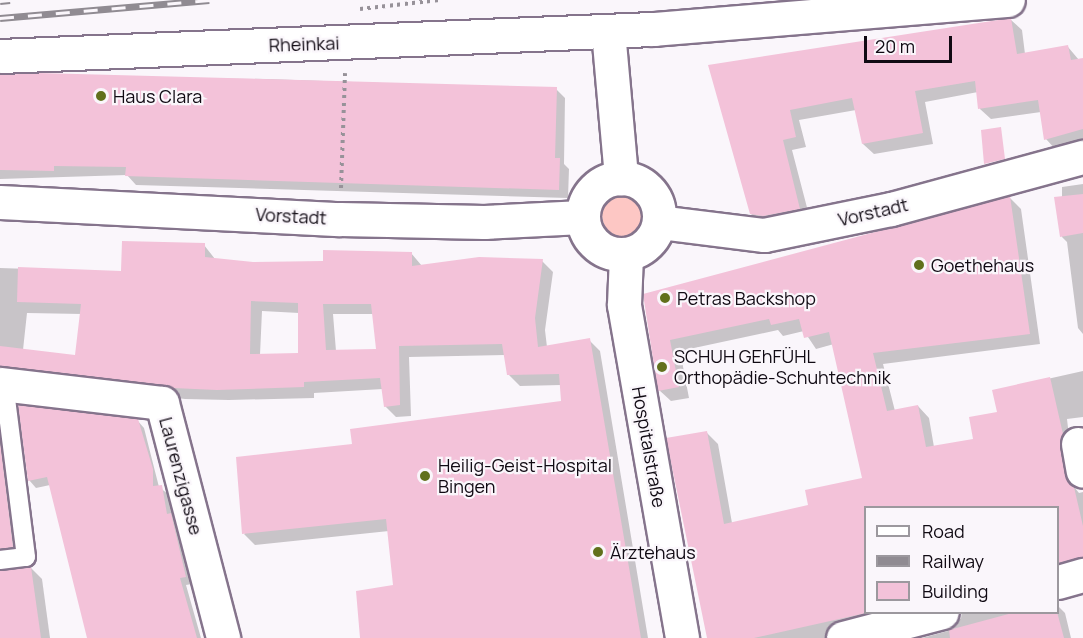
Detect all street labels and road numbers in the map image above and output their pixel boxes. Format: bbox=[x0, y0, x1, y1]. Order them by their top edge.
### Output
street label: Rheinkai bbox=[268, 32, 340, 56]
street label: Vorstadt bbox=[836, 193, 910, 231]
street label: Vorstadt bbox=[255, 203, 327, 229]
street label: Hospitalstraße bbox=[628, 385, 670, 509]
street label: Laurenzigasse bbox=[155, 415, 207, 537]

